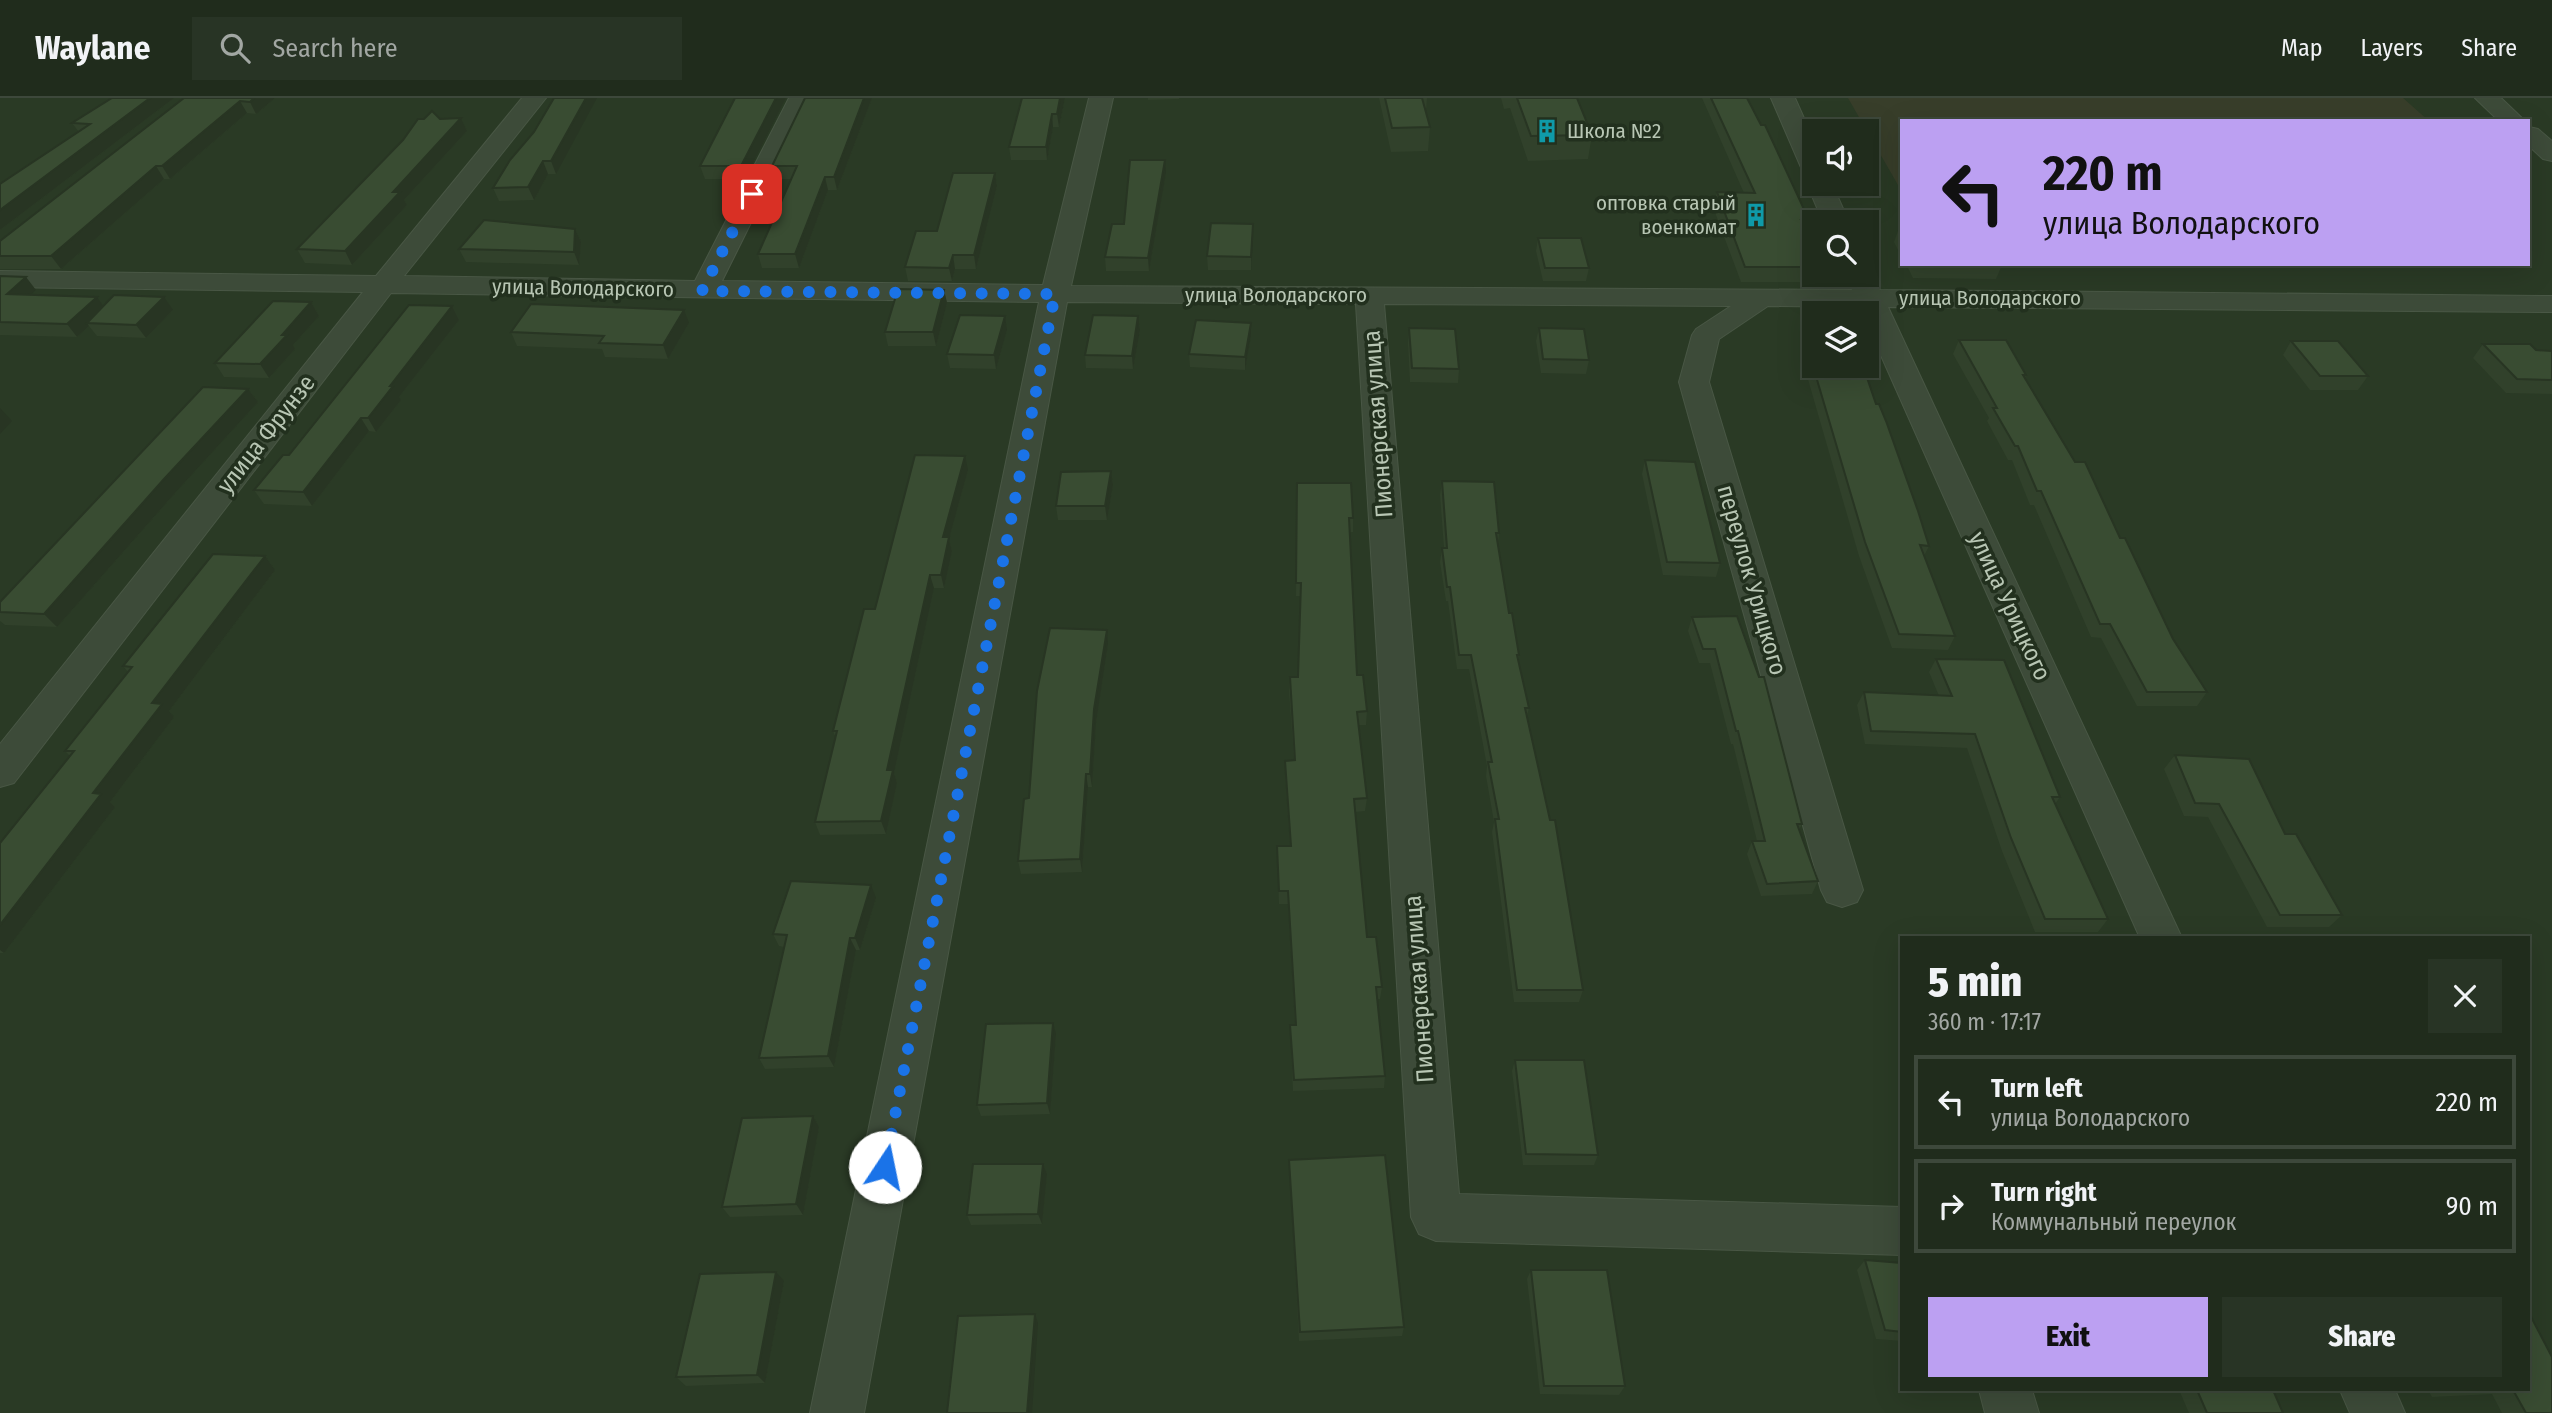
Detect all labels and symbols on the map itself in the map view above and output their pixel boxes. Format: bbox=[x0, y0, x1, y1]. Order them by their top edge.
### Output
building icon: Школа №2 bbox=[1533, 117, 1561, 145]
place label: Школа №2 bbox=[1567, 118, 1661, 144]
pin bbox=[722, 164, 782, 224]
place label: оптовка старый военкомат bbox=[1596, 190, 1736, 240]
building icon: оптовка старый военкомат bbox=[1742, 201, 1770, 229]
street label: улица Володарского bbox=[492, 273, 674, 303]
street label: улица Володарского bbox=[1185, 282, 1367, 308]
street label: улица Володарского bbox=[1899, 285, 2081, 311]
street label: Пионерская улица bbox=[1357, 329, 1399, 519]
street label: улица Фрунзе bbox=[211, 369, 321, 499]
street label: переулок Урицкого bbox=[1711, 482, 1793, 678]
street label: улица Урицкого bbox=[1963, 527, 2057, 685]
street label: Пионерская улица bbox=[1398, 894, 1440, 1084]
position arrow bbox=[848, 1130, 922, 1204]

